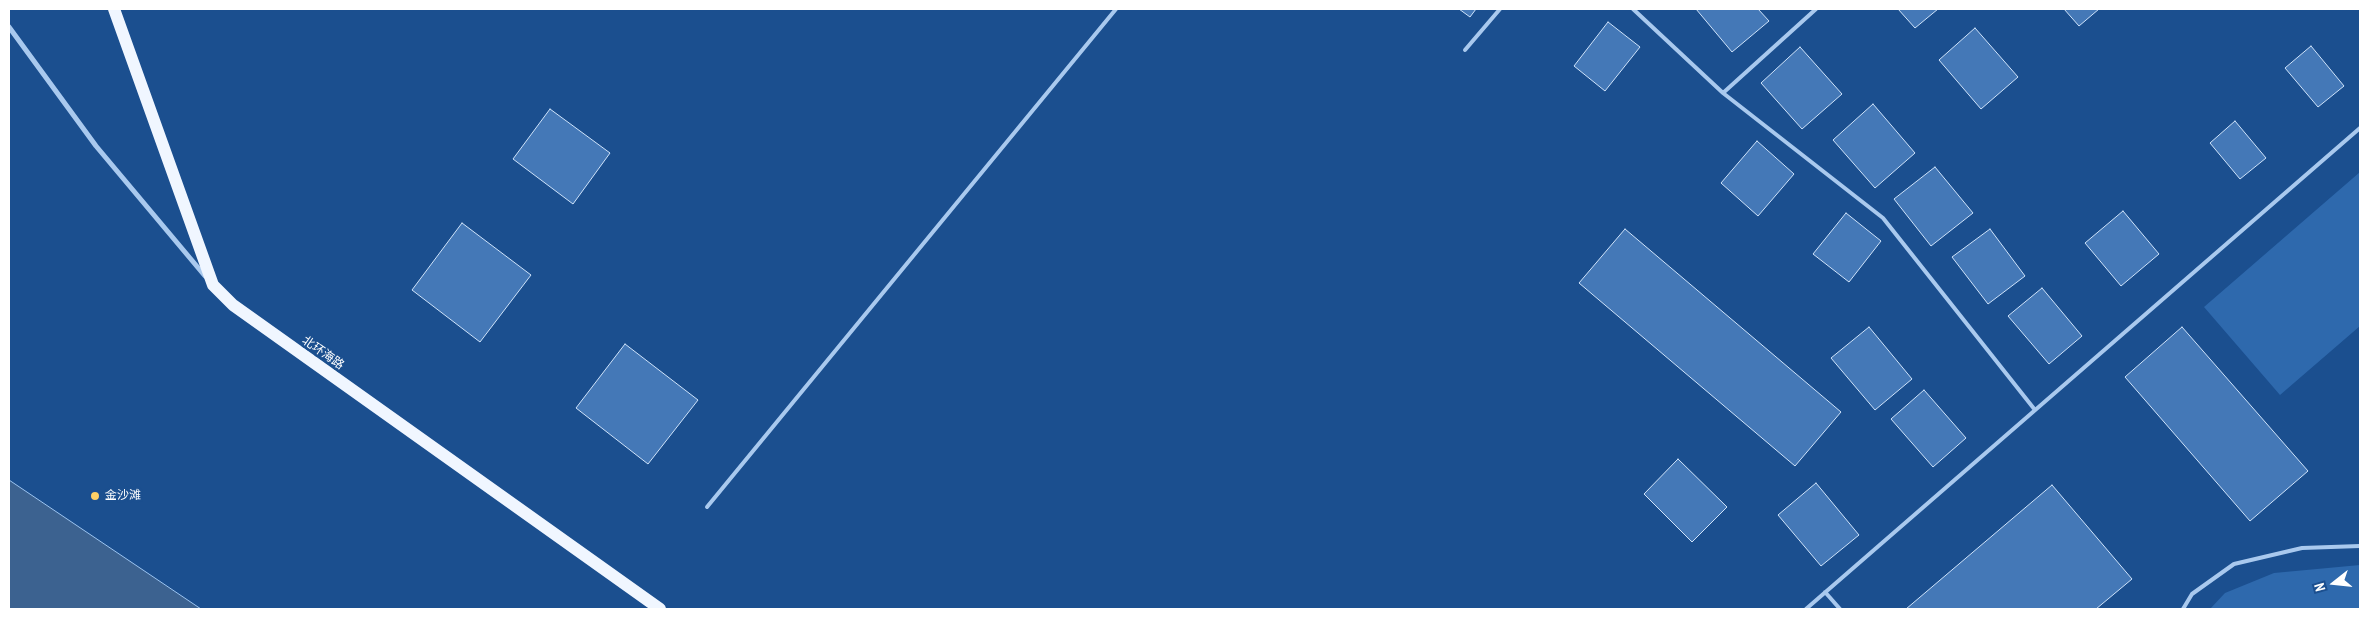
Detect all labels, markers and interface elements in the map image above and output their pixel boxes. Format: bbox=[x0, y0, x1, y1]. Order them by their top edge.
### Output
street label: 北环海路 bbox=[299, 333, 347, 373]
place label: 金沙滩 bbox=[105, 489, 141, 503]
marker: 金沙滩 bbox=[89, 490, 101, 502]
north arrow bbox=[2309, 558, 2359, 608]
text: N bbox=[2310, 581, 2329, 593]

